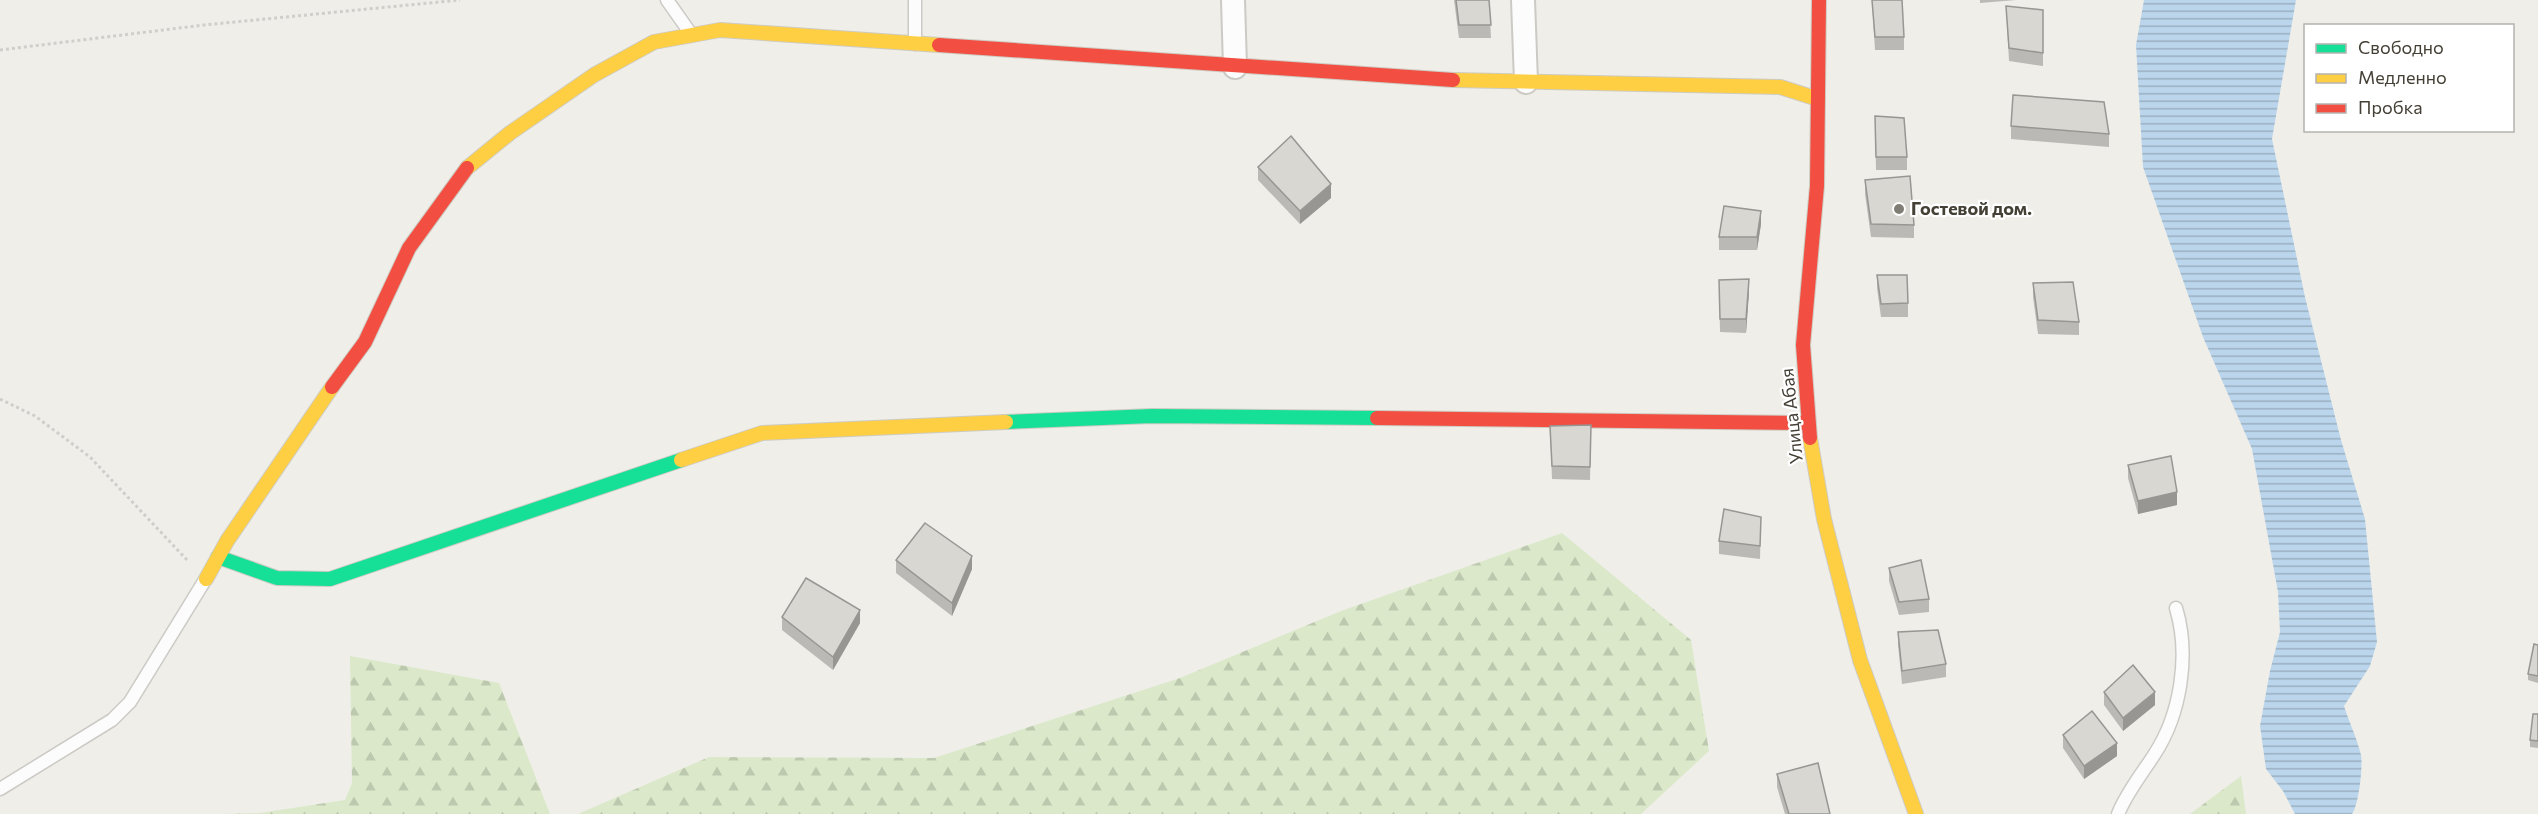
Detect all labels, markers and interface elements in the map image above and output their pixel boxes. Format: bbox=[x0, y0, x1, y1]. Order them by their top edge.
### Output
legend bbox=[2304, 24, 2514, 132]
text: Свободно bbox=[2358, 36, 2444, 58]
text: Медленно bbox=[2358, 66, 2447, 88]
text: Пробка bbox=[2358, 96, 2423, 118]
place label: Гостевой дом. bbox=[1911, 197, 2032, 219]
marker: Гостевой дом. bbox=[1892, 202, 1906, 216]
street label: Улица Абая bbox=[1775, 367, 1807, 465]

